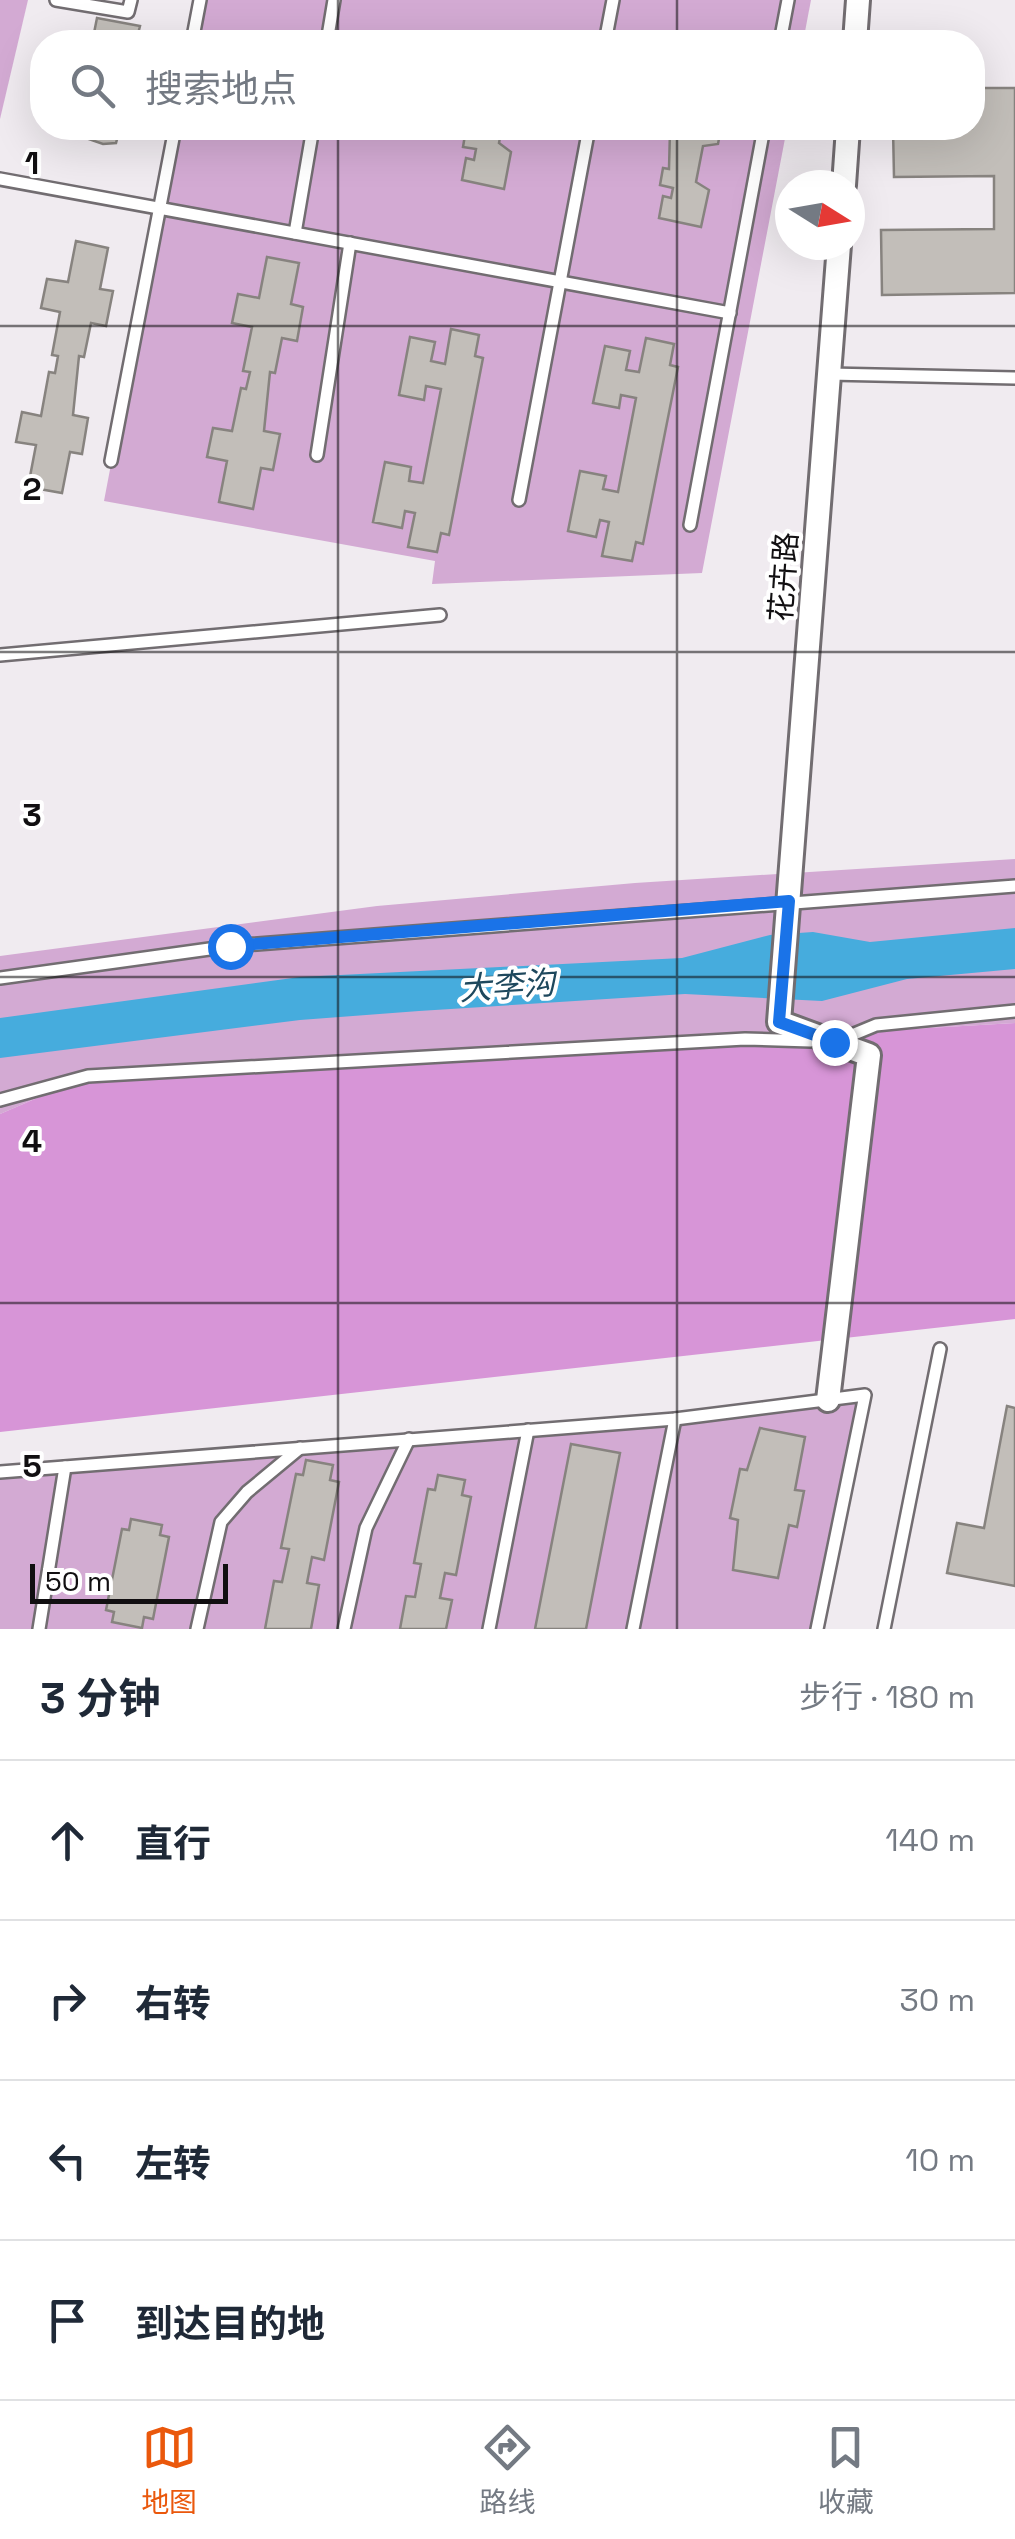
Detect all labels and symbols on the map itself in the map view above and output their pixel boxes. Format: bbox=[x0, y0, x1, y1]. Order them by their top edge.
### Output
text: 1 bbox=[25, 143, 39, 183]
north arrow bbox=[775, 170, 865, 260]
text: 2 bbox=[22, 469, 42, 509]
street label: 花卉路 bbox=[761, 531, 806, 623]
text: 3 bbox=[22, 795, 42, 835]
route start bbox=[208, 924, 254, 970]
water label: 大李沟 bbox=[458, 962, 559, 1009]
route end bbox=[812, 1020, 858, 1066]
text: 4 bbox=[22, 1121, 42, 1161]
text: 5 bbox=[22, 1446, 42, 1486]
scale bar bbox=[30, 1559, 228, 1604]

